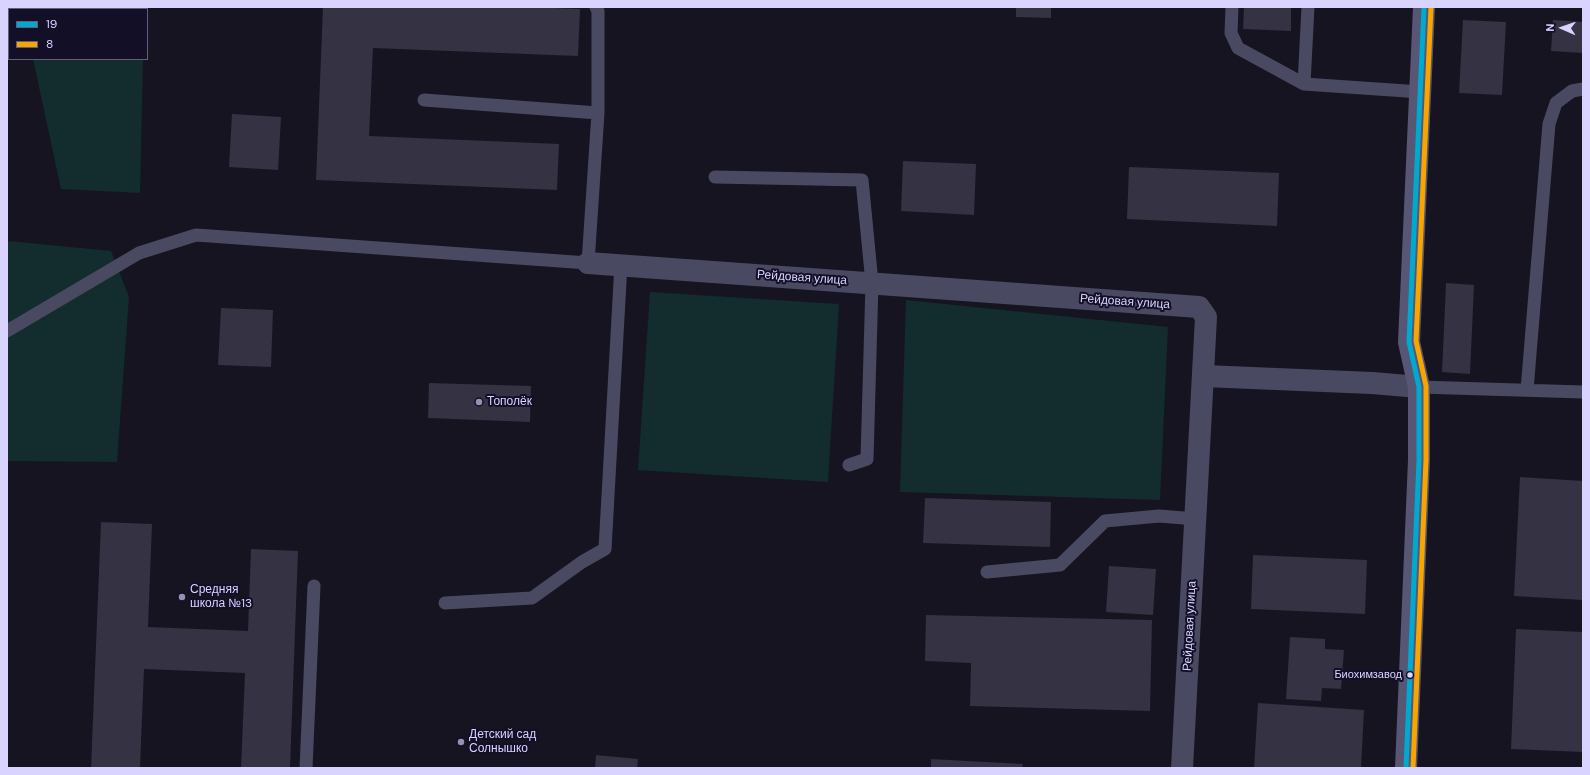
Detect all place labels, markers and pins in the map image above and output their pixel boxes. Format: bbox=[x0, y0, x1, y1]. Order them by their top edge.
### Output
place label: Тополёк bbox=[487, 395, 532, 409]
marker: Тополёк bbox=[474, 397, 484, 407]
place label: Средняя школа №13 bbox=[190, 583, 252, 611]
marker: Средняя школа №13 bbox=[177, 592, 187, 602]
place label: Биохимзавод bbox=[1334, 668, 1402, 682]
marker: Биохимзавод bbox=[1405, 670, 1415, 680]
place label: Детский сад Солнышко bbox=[469, 728, 536, 756]
marker: Детский сад Солнышко bbox=[456, 737, 466, 747]

